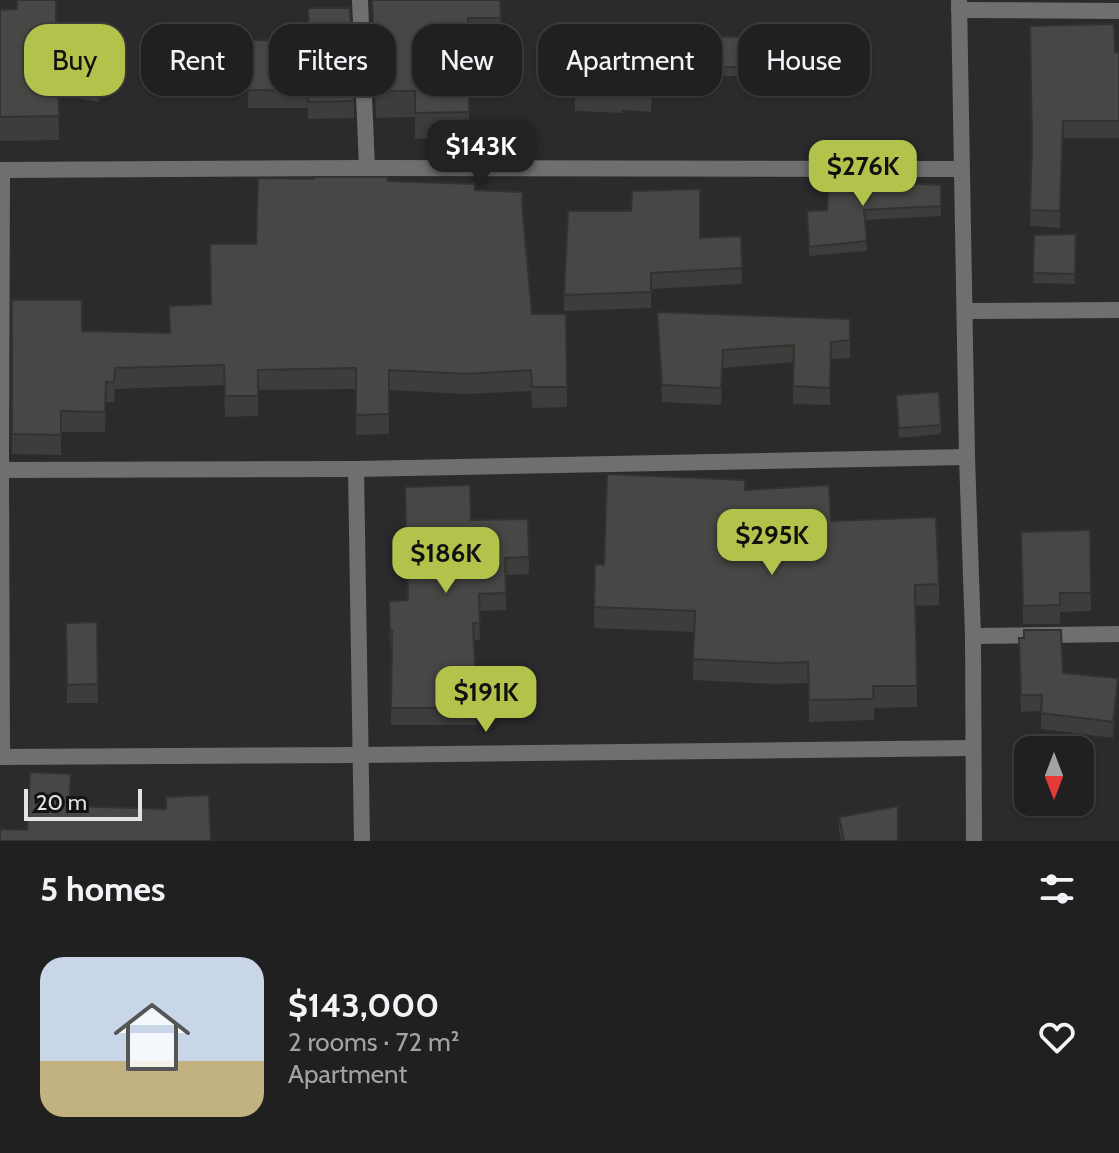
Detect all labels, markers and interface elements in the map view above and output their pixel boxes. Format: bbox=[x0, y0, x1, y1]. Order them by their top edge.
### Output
chip: Buy bbox=[24, 24, 125, 96]
chip: Rent bbox=[141, 24, 253, 96]
chip: Filters bbox=[269, 24, 396, 96]
chip: New bbox=[412, 24, 522, 96]
chip: Apartment bbox=[538, 24, 722, 96]
chip: House bbox=[738, 24, 870, 96]
pin: $143K bbox=[425, 120, 537, 188]
text: $143K bbox=[445, 130, 517, 162]
pin: $276K bbox=[807, 140, 919, 208]
text: $276K bbox=[827, 150, 899, 182]
pin: $295K bbox=[716, 509, 828, 577]
text: $295K bbox=[735, 519, 809, 551]
pin: $186K bbox=[390, 527, 502, 595]
text: $186K bbox=[410, 537, 482, 569]
pin: $191K bbox=[430, 666, 542, 734]
text: $191K bbox=[453, 676, 519, 708]
north arrow bbox=[1014, 736, 1094, 816]
map controls bbox=[1014, 736, 1094, 816]
scale bar bbox=[24, 785, 142, 821]
text: 20 m bbox=[36, 789, 87, 816]
icon: filters bbox=[1035, 867, 1079, 911]
text: 5 homes bbox=[40, 868, 165, 910]
text: $143,000 bbox=[288, 984, 439, 1026]
icon: home bbox=[104, 989, 200, 1085]
icon: heart bbox=[1035, 1015, 1079, 1059]
text: 2 rooms · 72 m² bbox=[288, 1026, 459, 1058]
text: Apartment bbox=[288, 1058, 407, 1090]

